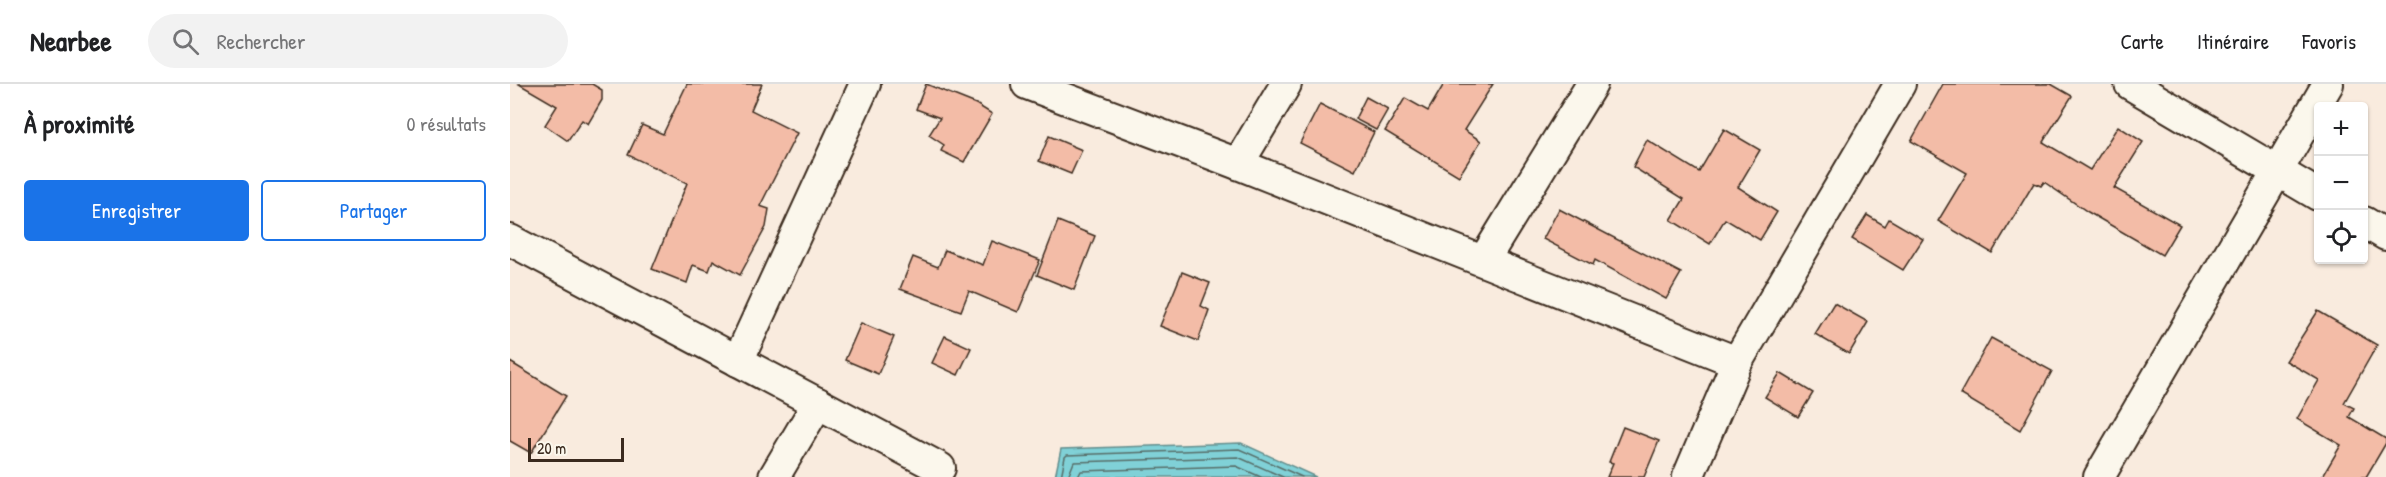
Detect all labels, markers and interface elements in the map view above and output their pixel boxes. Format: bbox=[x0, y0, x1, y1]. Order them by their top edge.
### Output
search box bbox=[148, 14, 568, 68]
text: Nearbee bbox=[30, 22, 112, 60]
icon: search bbox=[169, 25, 202, 58]
text: Rechercher bbox=[217, 26, 305, 56]
text: Carte bbox=[2121, 27, 2164, 56]
text: Itinéraire bbox=[2197, 27, 2269, 56]
text: Favoris bbox=[2302, 27, 2356, 56]
map controls bbox=[2314, 102, 2368, 264]
button: + bbox=[2314, 102, 2368, 156]
text: À proximité bbox=[24, 106, 135, 141]
text: 0 résultats bbox=[406, 110, 486, 137]
button: − bbox=[2314, 156, 2368, 210]
button: Enregistrer bbox=[24, 180, 249, 241]
button: Partager bbox=[261, 180, 486, 241]
button: locate bbox=[2314, 210, 2368, 264]
scale bar bbox=[528, 435, 624, 462]
text: 20 m bbox=[537, 437, 566, 459]

